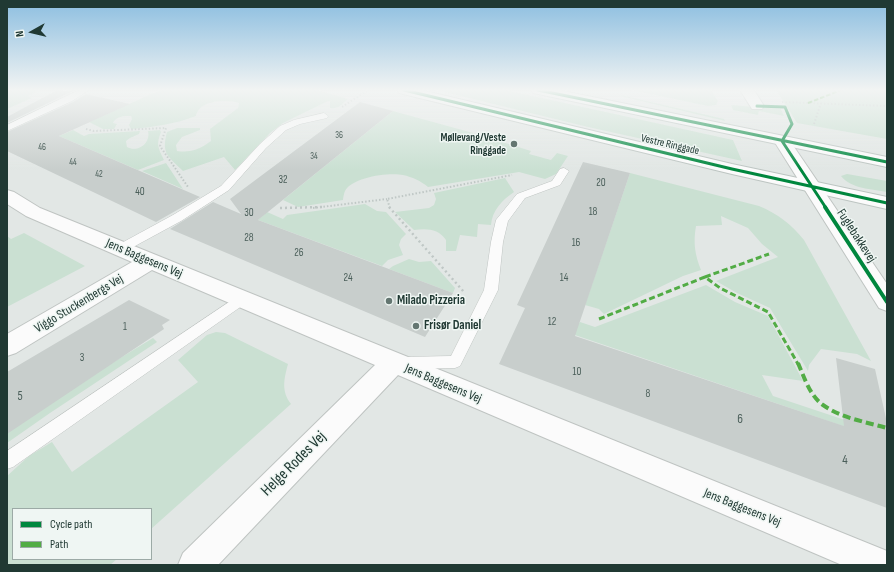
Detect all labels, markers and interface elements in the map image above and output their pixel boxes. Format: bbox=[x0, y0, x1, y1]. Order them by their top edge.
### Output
north arrow bbox=[12, 12, 52, 52]
text: N bbox=[13, 30, 26, 38]
house number: 36 bbox=[335, 131, 343, 141]
place label: Møllevang/Veste Ringgade bbox=[440, 131, 506, 157]
street label: Vestre Ringgade bbox=[640, 132, 700, 158]
marker: Møllevang/Veste Ringgade bbox=[509, 139, 519, 149]
house number: 46 bbox=[38, 143, 46, 153]
house number: 34 bbox=[310, 152, 318, 162]
house number: 44 bbox=[69, 158, 77, 168]
house number: 42 bbox=[95, 170, 103, 180]
house number: 32 bbox=[278, 173, 288, 187]
house number: 20 bbox=[596, 176, 606, 190]
house number: 40 bbox=[135, 185, 145, 199]
house number: 18 bbox=[589, 205, 597, 219]
house number: 30 bbox=[244, 206, 254, 220]
street label: Fuglebakkevej bbox=[833, 206, 879, 266]
house number: 28 bbox=[244, 231, 254, 245]
street label: Jens Baggesens Vej bbox=[103, 236, 185, 282]
house number: 16 bbox=[572, 236, 580, 250]
house number: 26 bbox=[294, 246, 304, 260]
street label: Viggo Stuckenbergs Vej bbox=[32, 271, 126, 337]
house number: 24 bbox=[343, 271, 353, 285]
house number: 14 bbox=[560, 271, 568, 285]
place label: Milado Pizzeria bbox=[397, 293, 465, 309]
marker: Milado Pizzeria bbox=[384, 296, 394, 306]
house number: 12 bbox=[548, 315, 556, 329]
place label: Frisør Daniel bbox=[424, 318, 481, 334]
house number: 1 bbox=[123, 320, 127, 334]
marker: Frisør Daniel bbox=[411, 321, 421, 331]
house number: 3 bbox=[80, 351, 84, 365]
street label: Jens Baggesens Vej bbox=[402, 361, 484, 407]
house number: 10 bbox=[573, 365, 581, 379]
house number: 8 bbox=[646, 387, 650, 401]
house number: 5 bbox=[17, 389, 23, 405]
house number: 6 bbox=[737, 412, 743, 428]
street label: Helge Rodes Vej bbox=[257, 427, 331, 501]
house number: 4 bbox=[842, 453, 848, 469]
street label: Jens Baggesens Vej bbox=[701, 485, 783, 531]
legend bbox=[12, 508, 152, 560]
text: Cycle path bbox=[50, 517, 92, 532]
text: Path bbox=[50, 537, 68, 552]

